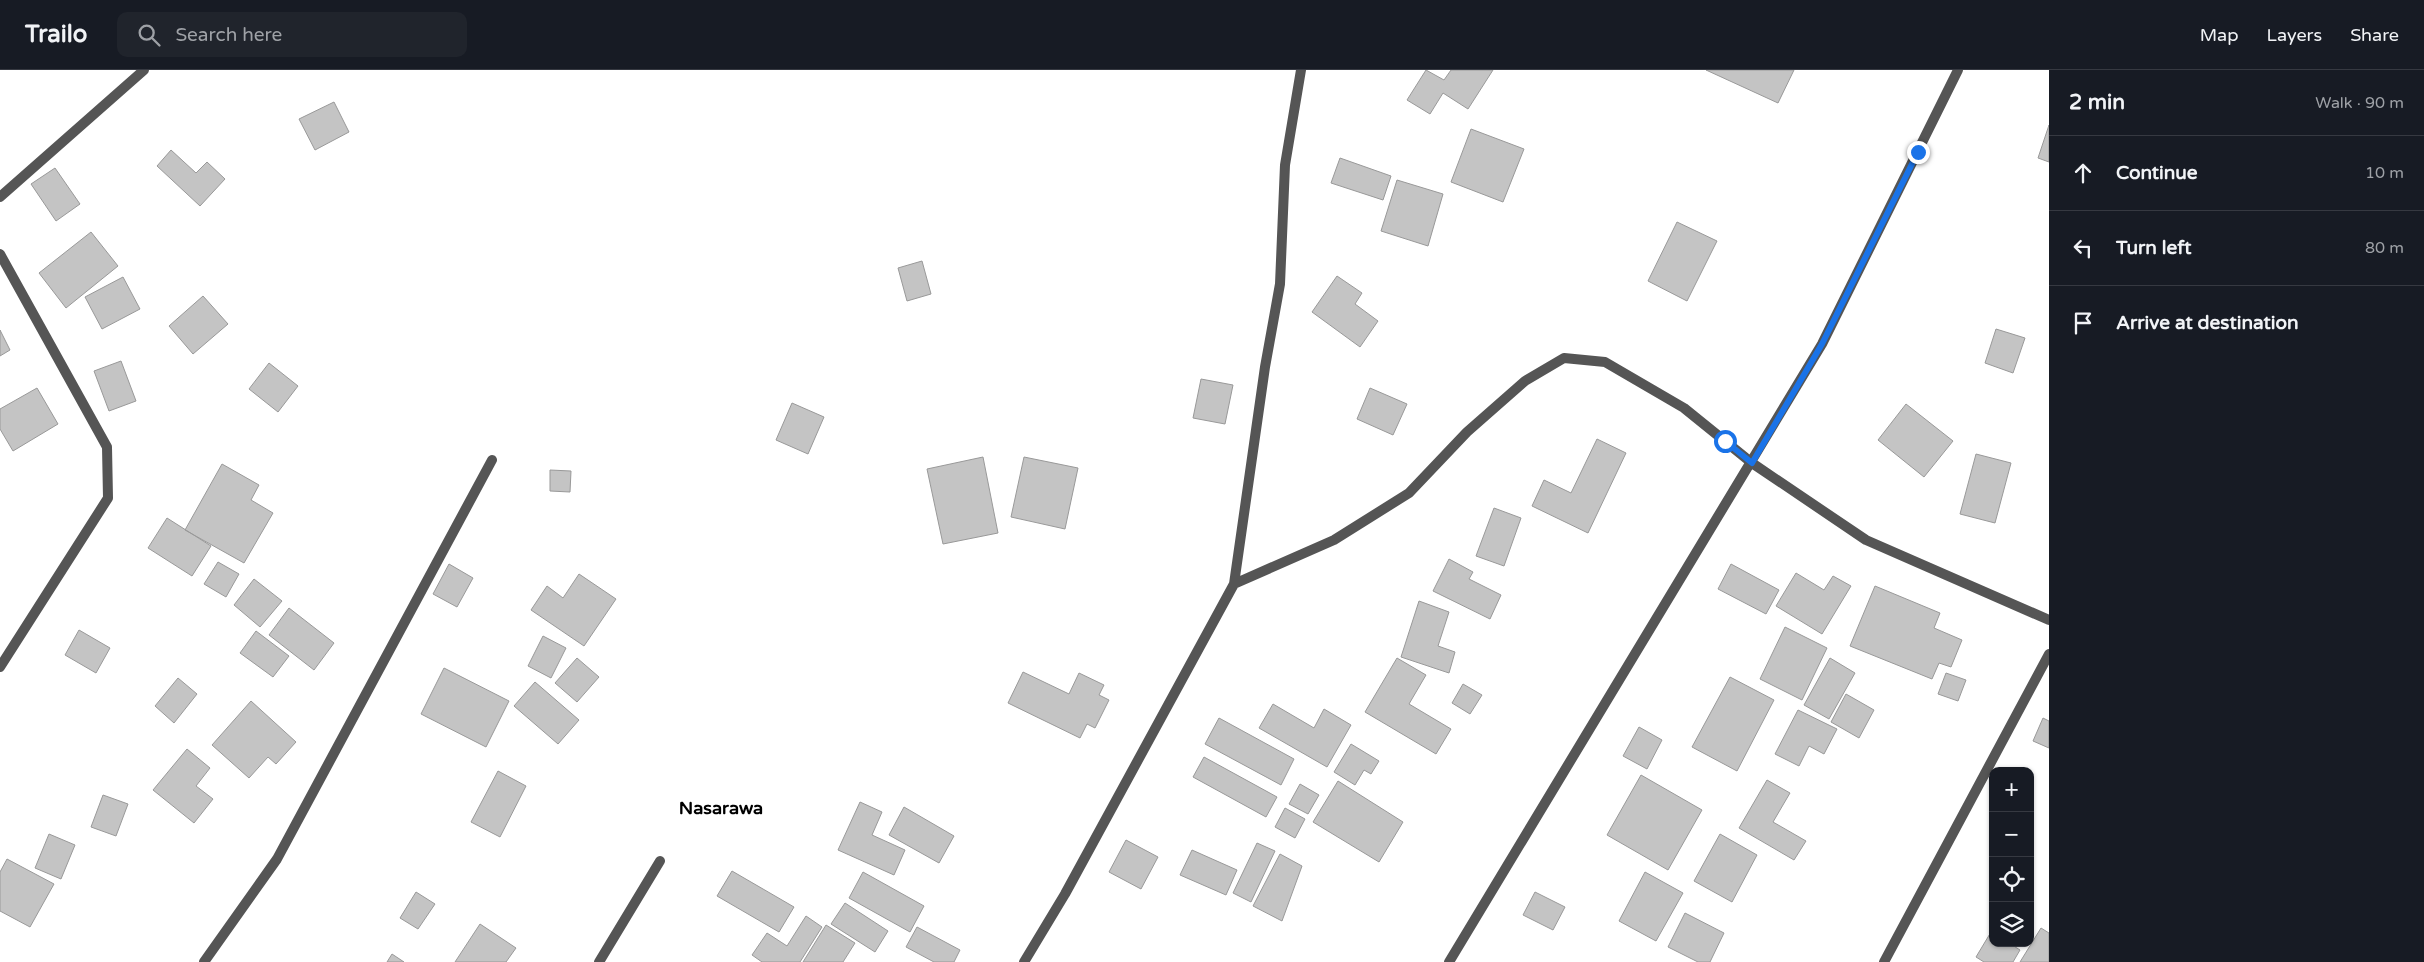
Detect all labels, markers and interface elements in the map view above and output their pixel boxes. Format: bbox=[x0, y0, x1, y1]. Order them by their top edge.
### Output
search box bbox=[117, 12, 467, 57]
text: Trailo bbox=[25, 20, 87, 49]
icon: search bbox=[135, 21, 163, 49]
text: Search here bbox=[175, 24, 282, 46]
text: Map bbox=[2200, 24, 2239, 46]
text: Layers bbox=[2267, 24, 2322, 46]
text: Share bbox=[2350, 24, 2399, 46]
text: 2 min bbox=[2069, 90, 2125, 115]
text: Walk · 90 m bbox=[2315, 93, 2404, 113]
route end bbox=[1907, 141, 1930, 164]
icon: ahead bbox=[2069, 159, 2097, 187]
text: Continue bbox=[2116, 162, 2198, 184]
text: 10 m bbox=[2365, 163, 2404, 183]
icon: left bbox=[2069, 234, 2097, 262]
text: Turn left bbox=[2116, 237, 2192, 259]
text: 80 m bbox=[2365, 238, 2404, 258]
icon: arrive bbox=[2069, 309, 2097, 337]
text: Arrive at destination bbox=[2116, 312, 2299, 334]
route start bbox=[1714, 430, 1737, 453]
map controls bbox=[1989, 767, 2034, 947]
button: + bbox=[1989, 767, 2034, 812]
district label: Nasarawa bbox=[679, 797, 763, 819]
button: − bbox=[1989, 812, 2034, 857]
button: locate bbox=[1989, 857, 2034, 902]
button: layers bbox=[1989, 902, 2034, 947]

